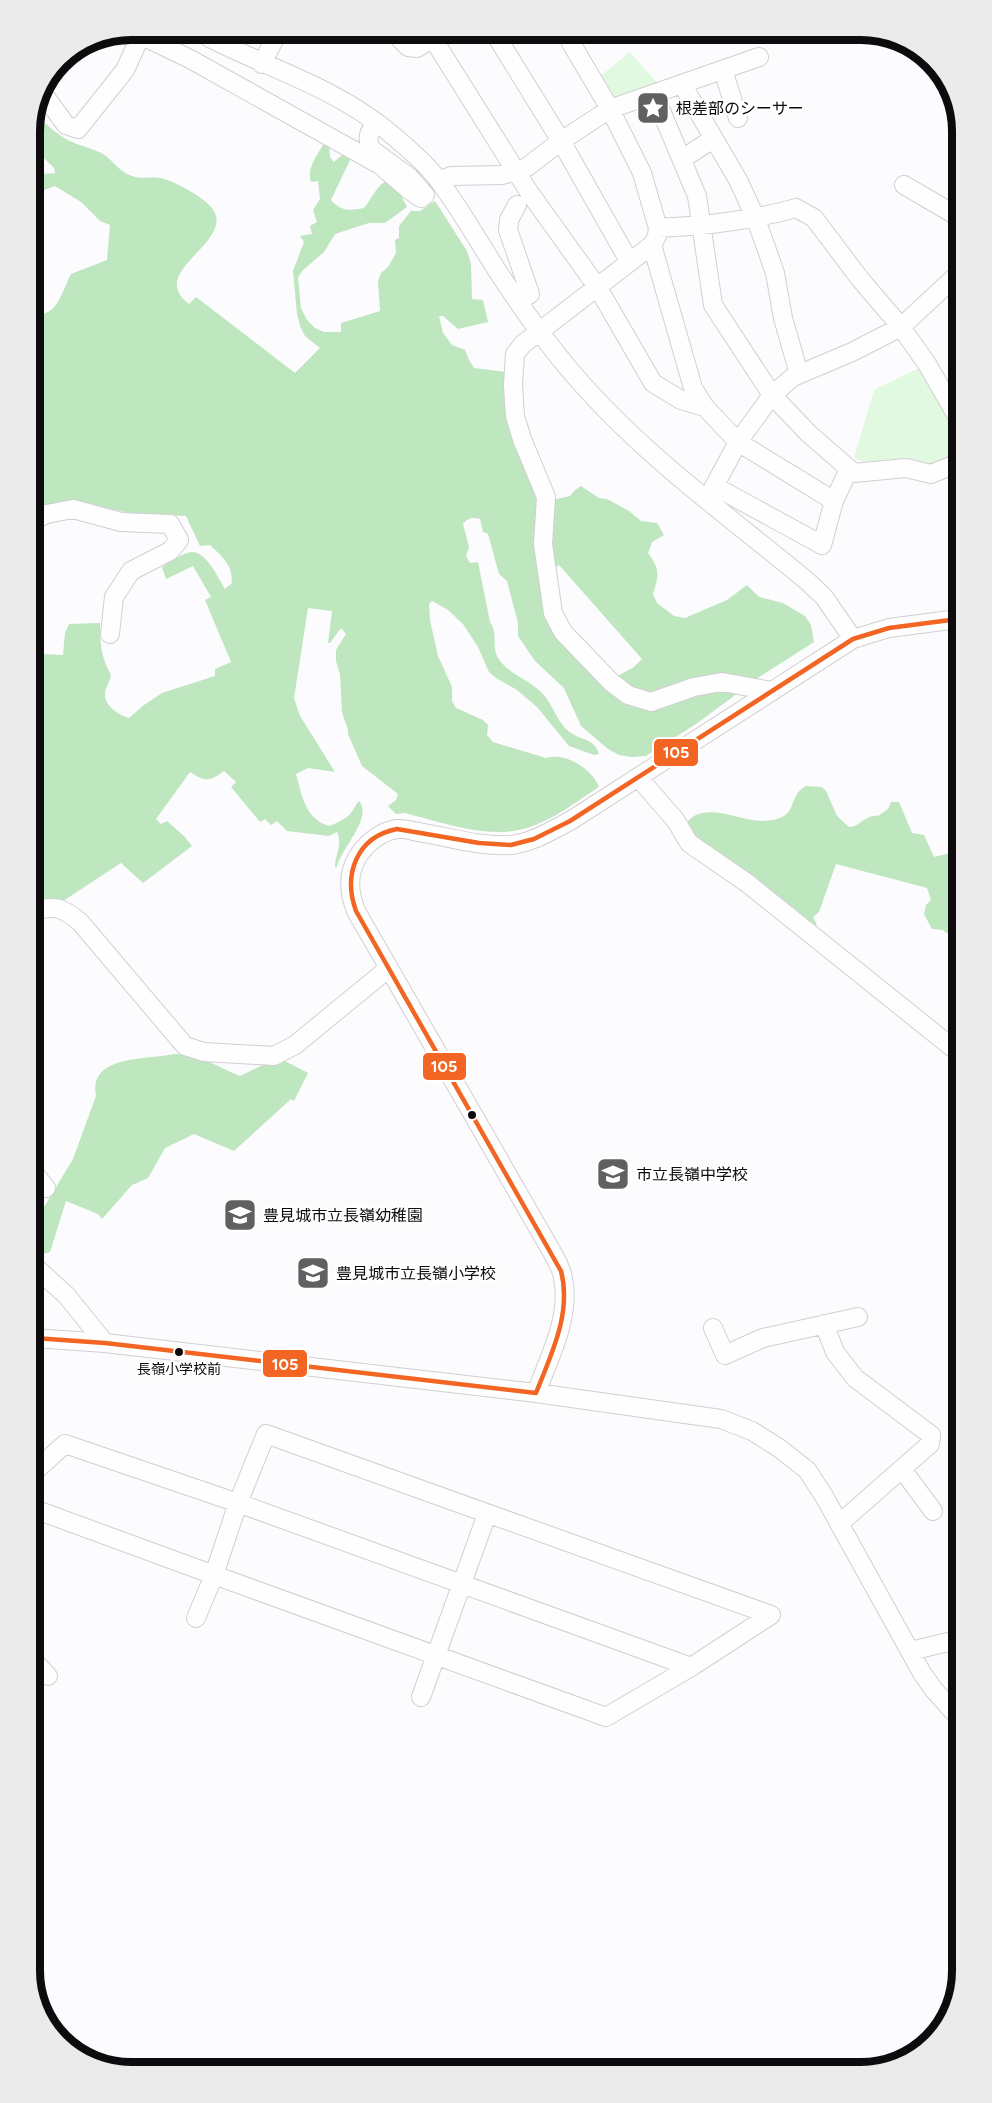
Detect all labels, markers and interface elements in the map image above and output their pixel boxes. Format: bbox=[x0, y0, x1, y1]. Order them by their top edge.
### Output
place icon: 根差部のシーサー bbox=[635, 90, 671, 126]
place label: 根差部のシーサー bbox=[676, 99, 804, 118]
line badge: 105 bbox=[653, 738, 699, 767]
text: 105 bbox=[663, 743, 689, 762]
line badge: 105 bbox=[422, 1052, 467, 1081]
text: 105 bbox=[431, 1057, 457, 1076]
unlabelled marker bbox=[466, 1109, 478, 1121]
school or university icon: 市立長嶺中学校 bbox=[595, 1156, 631, 1192]
place label: 市立長嶺中学校 bbox=[636, 1165, 748, 1184]
school or university icon: 豊見城市立長嶺幼稚園 bbox=[222, 1197, 258, 1233]
place label: 豊見城市立長嶺幼稚園 bbox=[263, 1206, 423, 1225]
school or university icon: 豊見城市立長嶺小学校 bbox=[295, 1255, 331, 1291]
place label: 豊見城市立長嶺小学校 bbox=[336, 1264, 496, 1283]
marker: 長嶺小学校前 bbox=[173, 1346, 185, 1358]
line badge: 105 bbox=[262, 1349, 308, 1378]
text: 105 bbox=[272, 1355, 298, 1374]
place label: 長嶺小学校前 bbox=[137, 1361, 221, 1378]

